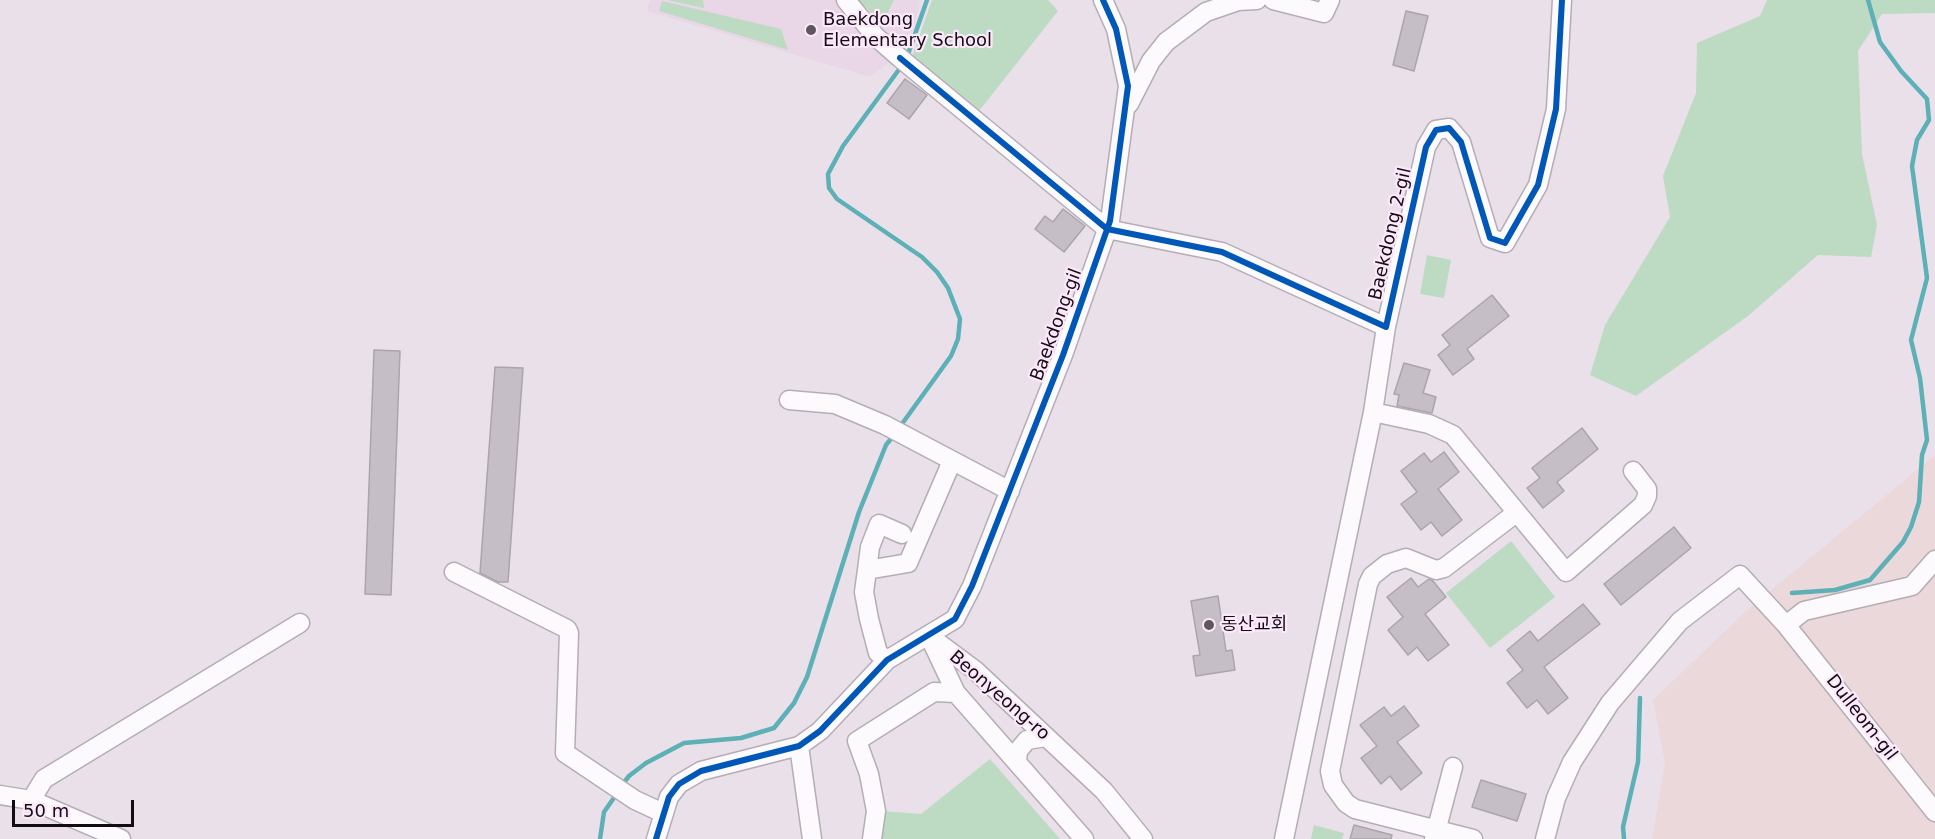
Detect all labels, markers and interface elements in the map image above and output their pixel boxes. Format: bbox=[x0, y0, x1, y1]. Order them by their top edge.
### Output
place label: Baekdong Elementary School bbox=[823, 9, 992, 52]
marker: Baekdong Elementary School bbox=[804, 23, 818, 37]
street label: Baekdong 2-gil bbox=[1365, 166, 1417, 302]
street label: Baekdong-gil bbox=[1027, 266, 1087, 384]
place label: 동산교회 bbox=[1221, 614, 1287, 636]
marker: 동산교회 bbox=[1202, 618, 1216, 632]
street label: Beonyeong-ro bbox=[944, 647, 1054, 745]
street label: Dulleom-gil bbox=[1821, 671, 1901, 765]
scale bar bbox=[15, 788, 136, 826]
text: 50 m bbox=[23, 800, 69, 821]

